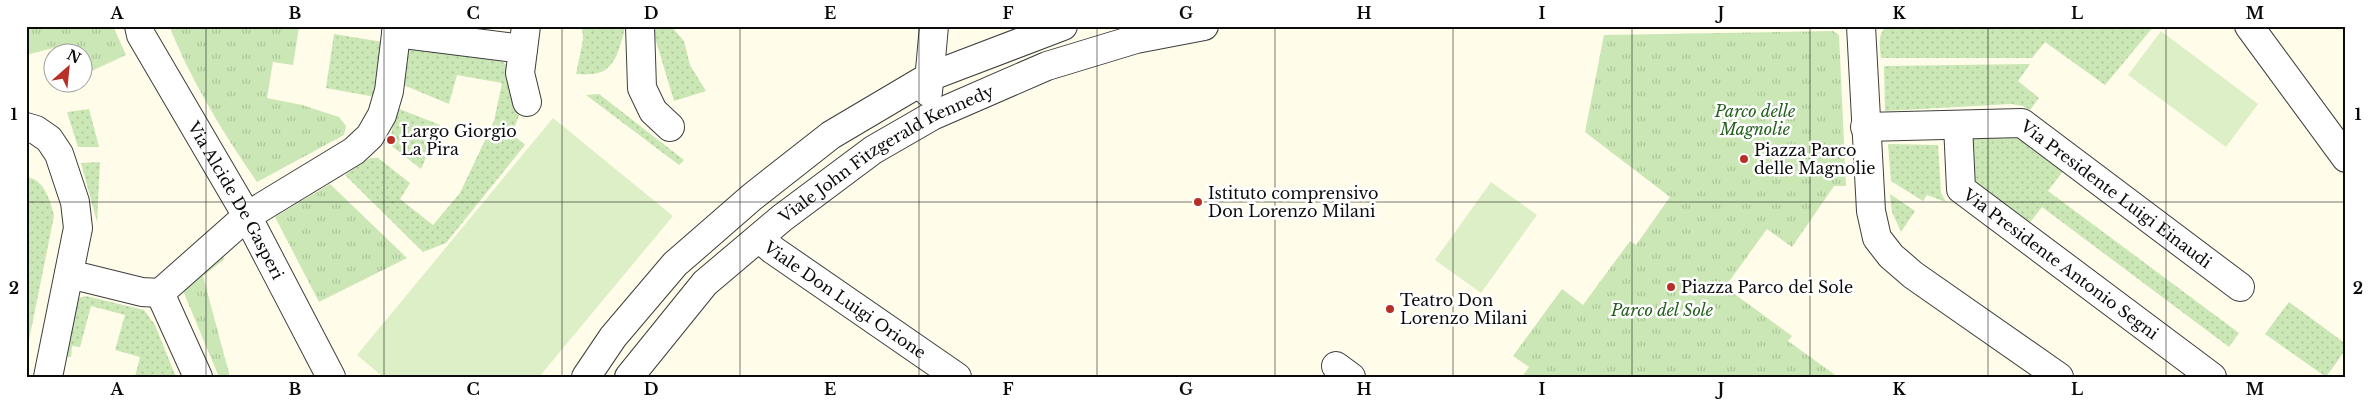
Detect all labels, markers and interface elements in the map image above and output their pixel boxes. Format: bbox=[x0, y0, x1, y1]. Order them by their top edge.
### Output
text: A bbox=[110, 3, 125, 23]
text: B bbox=[289, 3, 302, 23]
text: C bbox=[466, 3, 480, 23]
text: D bbox=[644, 3, 658, 23]
text: E bbox=[824, 3, 836, 23]
text: F bbox=[1002, 3, 1014, 23]
text: G bbox=[1179, 3, 1193, 23]
text: H bbox=[1356, 3, 1372, 23]
text: I bbox=[1539, 3, 1546, 23]
text: J bbox=[1715, 3, 1724, 23]
text: K bbox=[1892, 3, 1906, 23]
text: L bbox=[2071, 3, 2083, 23]
text: M bbox=[2246, 3, 2264, 23]
north arrow bbox=[42, 42, 92, 92]
text: N bbox=[64, 45, 84, 67]
street label: Viale John Fitzgerald Kennedy bbox=[774, 80, 997, 227]
park label: Parco delle Magnolie bbox=[1714, 101, 1796, 139]
text: 1 bbox=[11, 104, 18, 124]
text: 1 bbox=[2355, 104, 2362, 124]
street label: Via Presidente Luigi Einaudi bbox=[2016, 115, 2216, 273]
street label: Via Alcide De Gasperi bbox=[183, 117, 288, 283]
place label: Largo Giorgio La Pira bbox=[401, 121, 517, 159]
marker: Largo Giorgio La Pira bbox=[385, 134, 397, 146]
place label: Piazza Parco delle Magnolie bbox=[1754, 140, 1875, 178]
marker: Piazza Parco delle Magnolie bbox=[1738, 153, 1750, 165]
place label: Istituto comprensivo Don Lorenzo Milani bbox=[1208, 183, 1378, 221]
street label: Via Presidente Antonio Segni bbox=[1959, 184, 2163, 344]
marker: Istituto comprensivo Don Lorenzo Milani bbox=[1192, 196, 1204, 208]
street label: Viale Don Luigi Orione bbox=[759, 236, 930, 363]
place label: Piazza Parco del Sole bbox=[1681, 277, 1853, 297]
text: 2 bbox=[9, 278, 19, 298]
text: 2 bbox=[2353, 278, 2363, 298]
marker: Piazza Parco del Sole bbox=[1665, 281, 1677, 293]
place label: Teatro Don Lorenzo Milani bbox=[1400, 290, 1528, 328]
park label: Parco del Sole bbox=[1610, 300, 1714, 320]
marker: Teatro Don Lorenzo Milani bbox=[1384, 303, 1396, 315]
text: A bbox=[110, 379, 125, 399]
text: B bbox=[289, 379, 302, 399]
text: C bbox=[466, 379, 480, 399]
text: D bbox=[644, 379, 658, 399]
text: E bbox=[824, 379, 836, 399]
text: F bbox=[1002, 379, 1014, 399]
text: G bbox=[1179, 379, 1193, 399]
text: H bbox=[1356, 379, 1372, 399]
text: I bbox=[1539, 379, 1546, 399]
text: J bbox=[1715, 379, 1724, 399]
text: K bbox=[1892, 379, 1906, 399]
text: L bbox=[2071, 379, 2083, 399]
text: M bbox=[2246, 379, 2264, 399]

